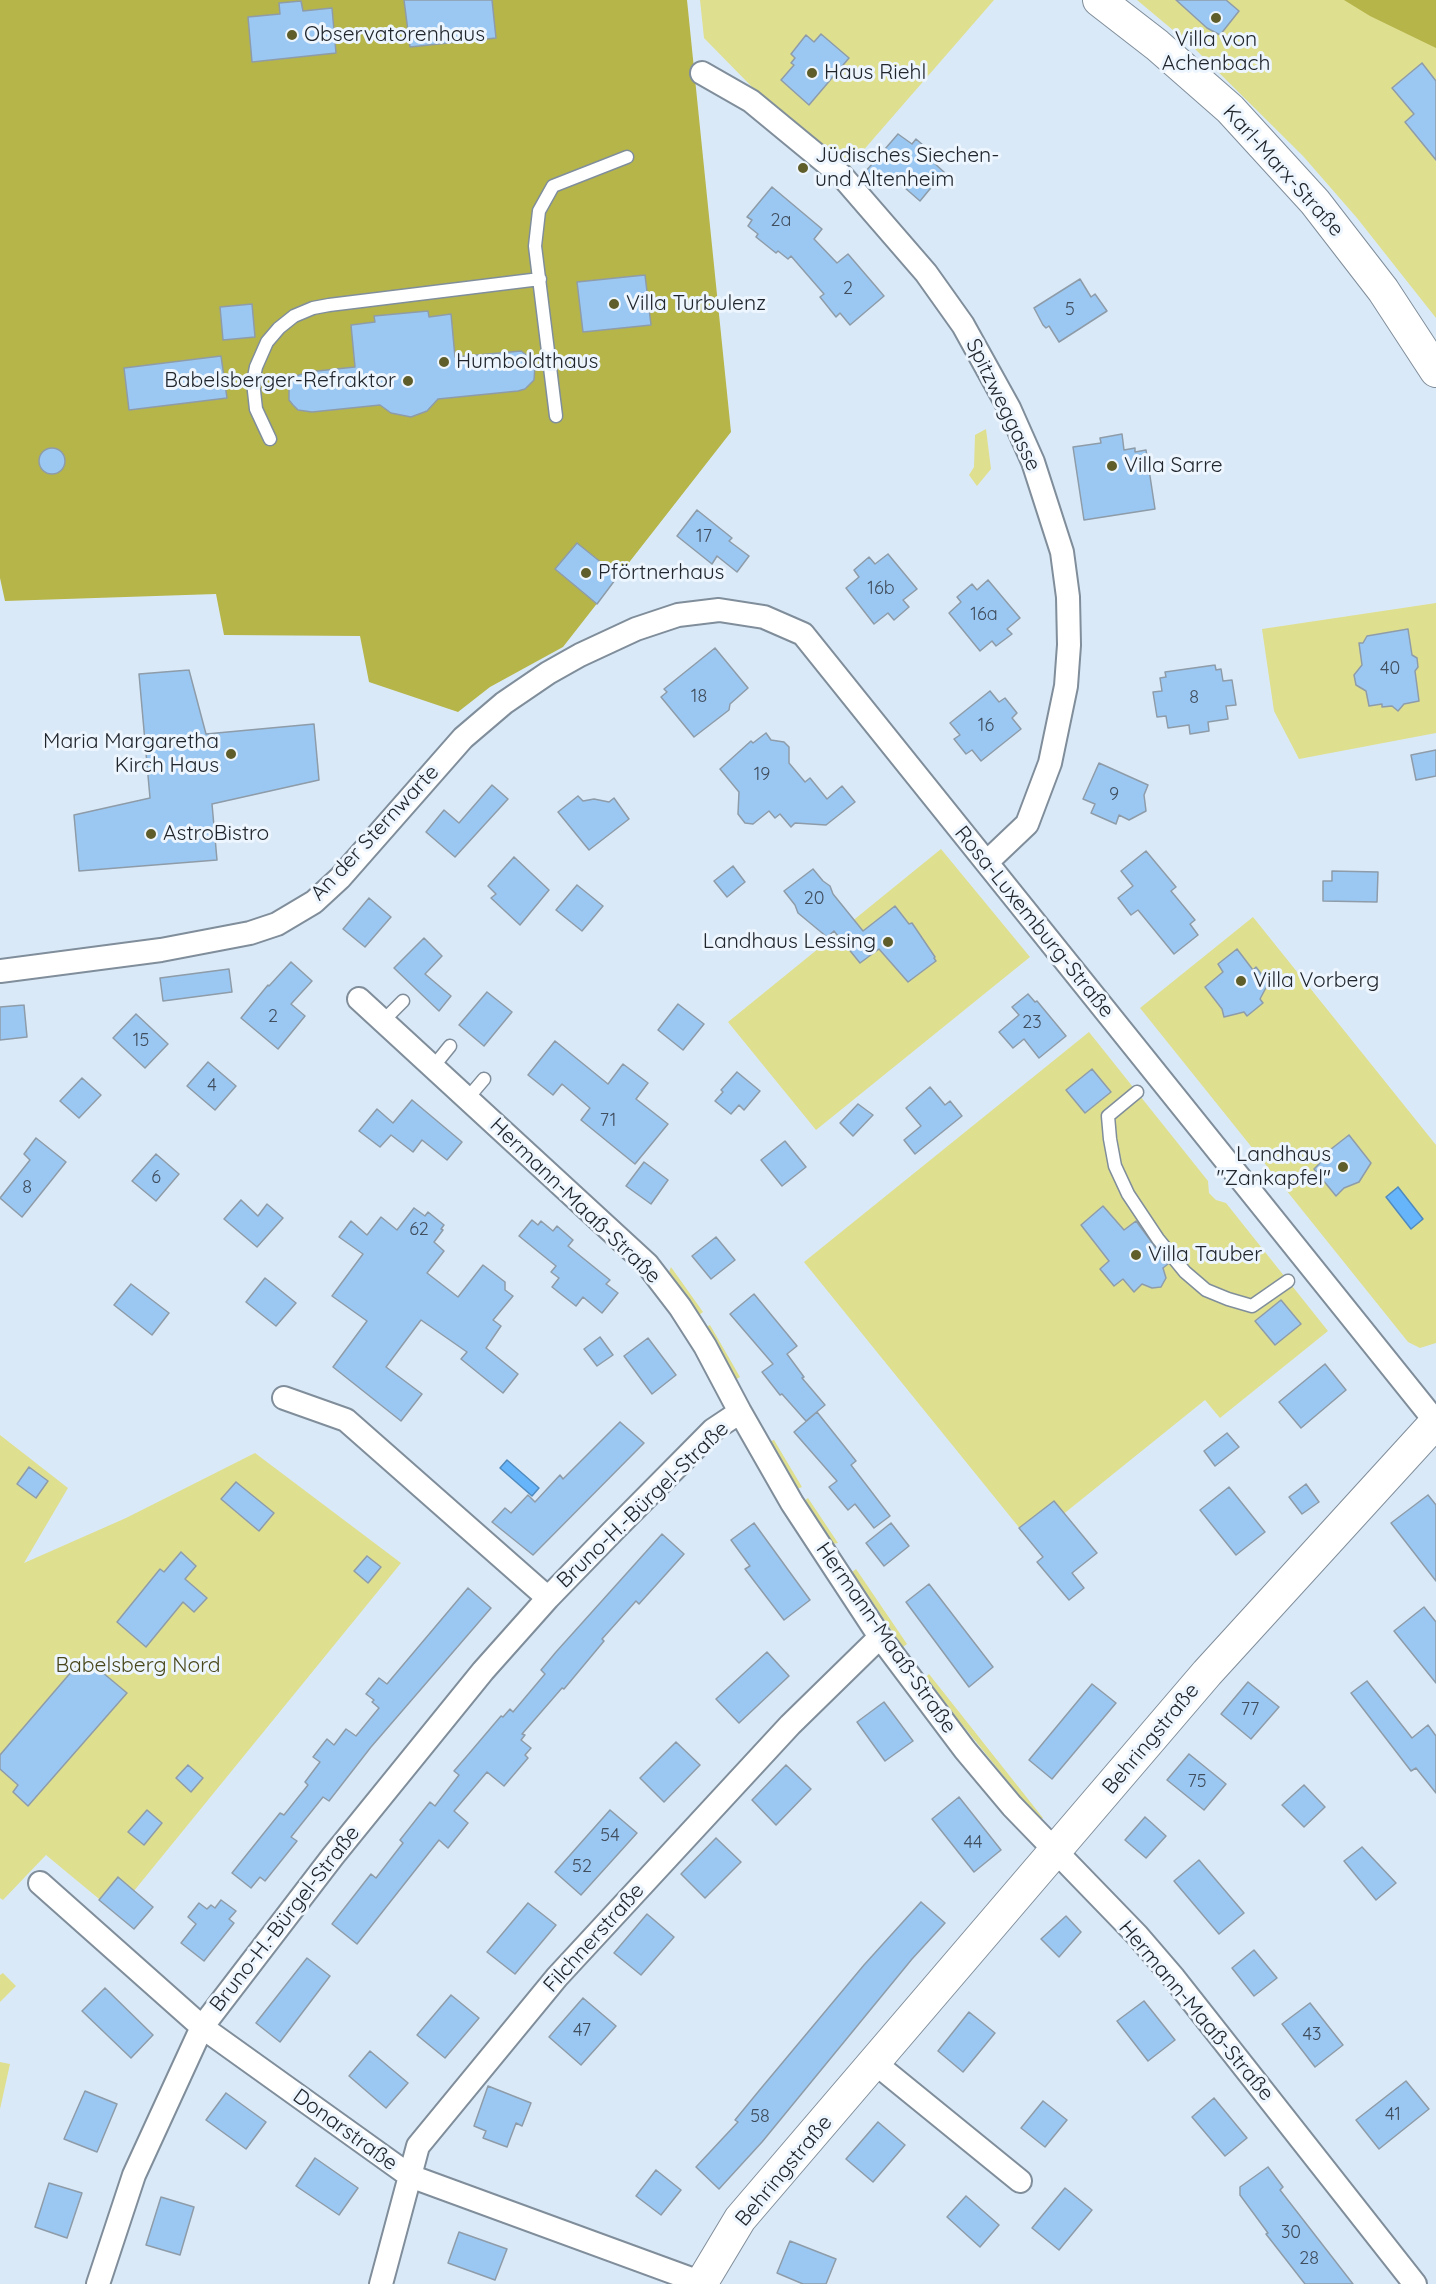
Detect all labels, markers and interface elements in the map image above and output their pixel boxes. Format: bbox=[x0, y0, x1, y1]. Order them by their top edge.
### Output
marker: Villa von Achenbach bbox=[1209, 11, 1223, 25]
place label: Observatorenhaus bbox=[304, 22, 485, 48]
place label: Villa von Achenbach bbox=[1162, 27, 1270, 77]
marker: Observatorenhaus bbox=[285, 28, 299, 42]
place label: Haus Riehl bbox=[824, 60, 926, 86]
marker: Haus Riehl bbox=[805, 66, 819, 80]
street label: Karl-Marx-Straße bbox=[1217, 100, 1349, 242]
place label: Jüdisches Siechen- und Altenheim bbox=[815, 143, 999, 193]
marker: Jüdisches Siechen- und Altenheim bbox=[796, 161, 810, 175]
house number: 2a bbox=[771, 210, 791, 232]
house number: 2 bbox=[843, 278, 853, 300]
place label: Villa Turbulenz bbox=[626, 291, 766, 317]
marker: Villa Turbulenz bbox=[607, 297, 621, 311]
house number: 5 bbox=[1065, 299, 1075, 321]
street label: Spitzweggasse bbox=[960, 335, 1046, 475]
place label: Humboldthaus bbox=[456, 349, 598, 375]
marker: Humboldthaus bbox=[437, 355, 451, 369]
place label: Babelsberger-Refraktor bbox=[164, 368, 396, 394]
marker: Babelsberger-Refraktor bbox=[401, 374, 415, 388]
place label: Villa Sarre bbox=[1124, 453, 1223, 479]
marker: Villa Sarre bbox=[1105, 459, 1119, 473]
house number: 17 bbox=[696, 526, 712, 548]
place label: Pförtnerhaus bbox=[598, 560, 724, 586]
marker: Pförtnerhaus bbox=[579, 566, 593, 580]
house number: 16b bbox=[867, 578, 895, 600]
house number: 16a bbox=[970, 604, 998, 626]
house number: 40 bbox=[1380, 658, 1400, 680]
house number: 18 bbox=[691, 686, 707, 708]
house number: 8 bbox=[1189, 687, 1199, 709]
house number: 16 bbox=[978, 715, 994, 737]
place label: Maria Margaretha Kirch Haus bbox=[43, 729, 219, 779]
marker: Maria Margaretha Kirch Haus bbox=[224, 747, 238, 761]
street label: An der Sternwarte bbox=[306, 760, 444, 906]
house number: 19 bbox=[754, 764, 770, 786]
house number: 9 bbox=[1109, 784, 1119, 806]
place label: AstroBistro bbox=[163, 821, 269, 847]
street label: Rosa-Luxemburg-Straße bbox=[949, 821, 1119, 1023]
marker: AstroBistro bbox=[144, 827, 158, 841]
house number: 20 bbox=[804, 888, 824, 910]
place label: Landhaus Lessing bbox=[703, 929, 876, 955]
marker: Landhaus Lessing bbox=[881, 935, 895, 949]
place label: Villa Vorberg bbox=[1253, 968, 1379, 994]
marker: Villa Vorberg bbox=[1234, 974, 1248, 988]
house number: 2 bbox=[268, 1006, 278, 1028]
house number: 23 bbox=[1022, 1012, 1042, 1034]
house number: 15 bbox=[133, 1030, 149, 1052]
house number: 4 bbox=[207, 1075, 217, 1097]
house number: 71 bbox=[600, 1110, 616, 1132]
street label: Hermann-Maaß-Straße bbox=[484, 1113, 666, 1289]
place label: Landhaus "Zankapfel" bbox=[1216, 1142, 1331, 1192]
marker: Landhaus "Zankapfel" bbox=[1336, 1160, 1350, 1174]
house number: 6 bbox=[151, 1167, 161, 1189]
house number: 8 bbox=[22, 1177, 32, 1199]
house number: 62 bbox=[409, 1219, 429, 1241]
place label: Villa Tauber bbox=[1148, 1242, 1262, 1268]
marker: Villa Tauber bbox=[1129, 1248, 1143, 1262]
street label: Bruno-H.-Bürgel-Straße bbox=[552, 1416, 734, 1594]
street label: Hermann-Maaß-Straße bbox=[810, 1538, 962, 1738]
park label: Babelsberg Nord bbox=[55, 1653, 221, 1679]
street label: Behringstraße bbox=[1097, 1678, 1205, 1800]
house number: 77 bbox=[1241, 1699, 1259, 1721]
house number: 75 bbox=[1187, 1771, 1207, 1793]
street label: Bruno-H.-Bürgel-Straße bbox=[205, 1821, 365, 2017]
house number: 54 bbox=[600, 1825, 620, 1847]
house number: 44 bbox=[964, 1832, 982, 1854]
house number: 52 bbox=[572, 1856, 592, 1878]
street label: Filchnerstraße bbox=[538, 1878, 650, 1998]
street label: Hermann-Maaß-Straße bbox=[1113, 1916, 1279, 2106]
house number: 47 bbox=[573, 2020, 591, 2042]
house number: 43 bbox=[1303, 2024, 1321, 2046]
street label: Donarstraße bbox=[288, 2084, 402, 2176]
house number: 41 bbox=[1385, 2104, 1401, 2126]
house number: 58 bbox=[750, 2106, 770, 2128]
street label: Behringstraße bbox=[730, 2110, 838, 2232]
house number: 30 bbox=[1281, 2222, 1301, 2244]
house number: 28 bbox=[1299, 2248, 1319, 2270]

